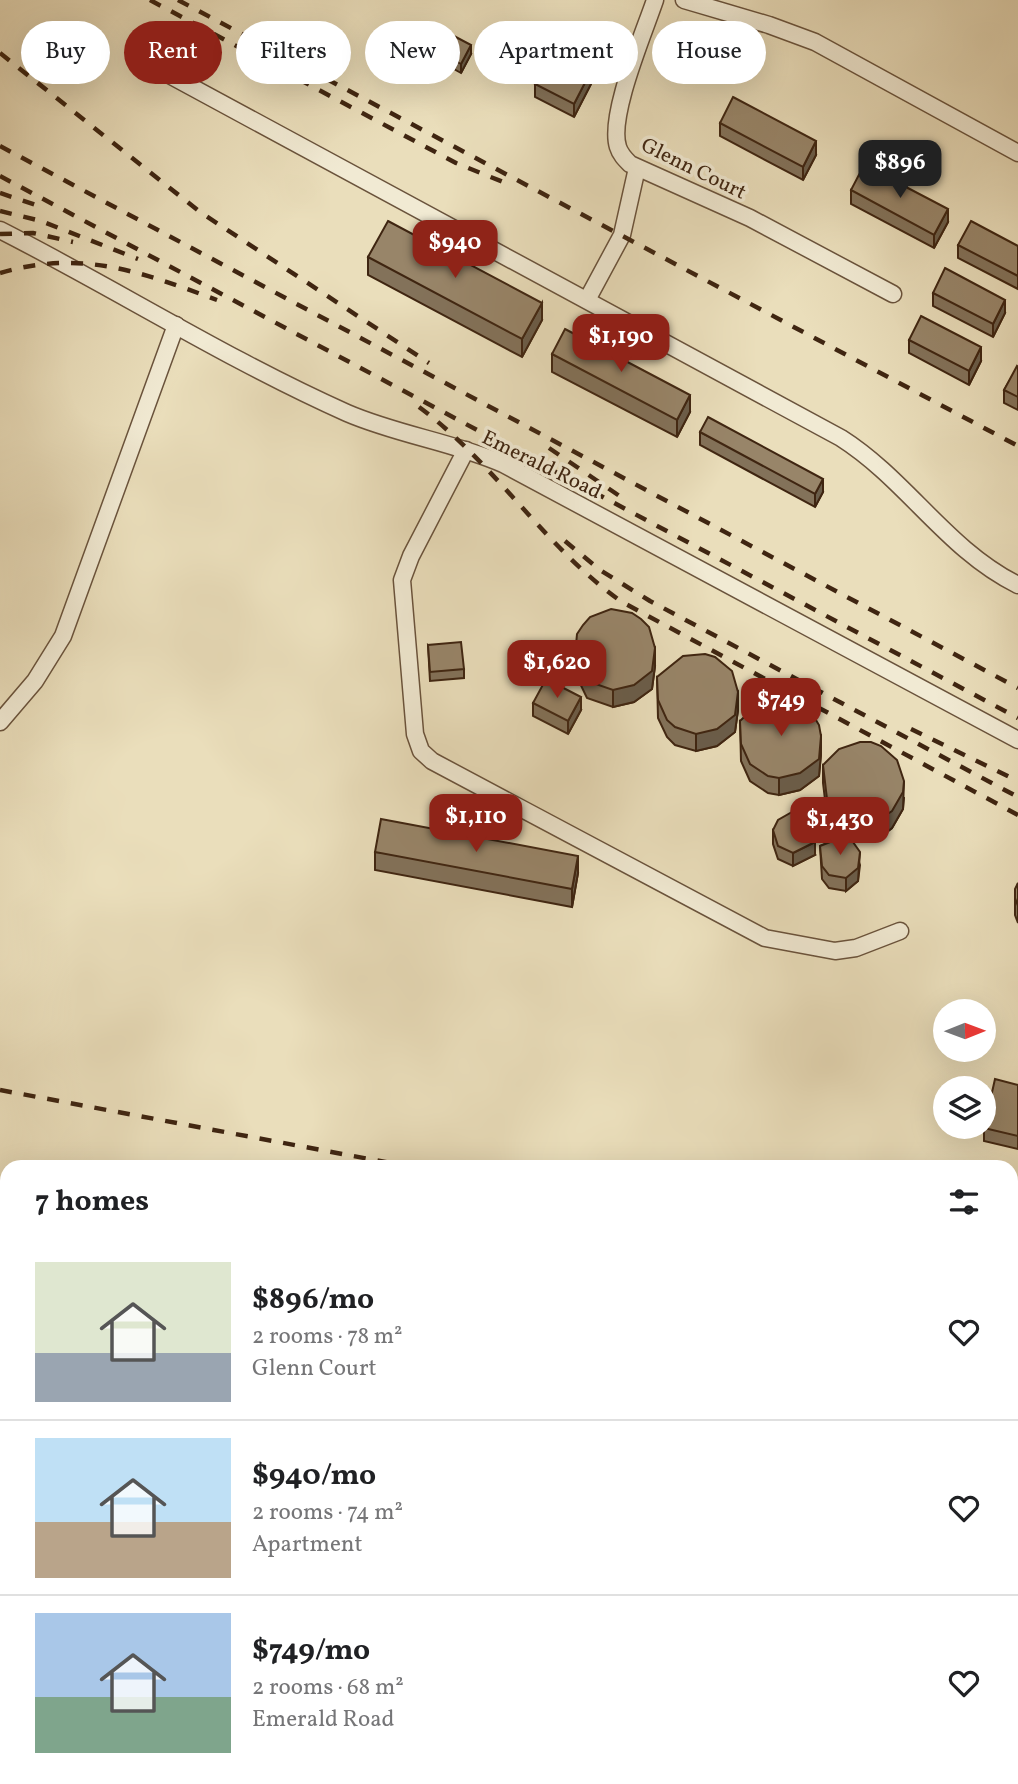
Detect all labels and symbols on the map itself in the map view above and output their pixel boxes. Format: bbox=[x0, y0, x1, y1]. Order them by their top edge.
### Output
street label: Glenn Court bbox=[636, 131, 751, 207]
pin: $896 bbox=[859, 140, 941, 200]
pin: $940 bbox=[414, 220, 496, 280]
pin: $1,190 bbox=[564, 314, 678, 374]
street label: Emerald Road bbox=[476, 424, 606, 507]
pin: $1,620 bbox=[500, 640, 614, 700]
pin: $749 bbox=[740, 678, 822, 738]
pin: $1,110 bbox=[419, 794, 533, 854]
pin: $1,430 bbox=[783, 798, 897, 857]
north arrow bbox=[933, 999, 996, 1062]

